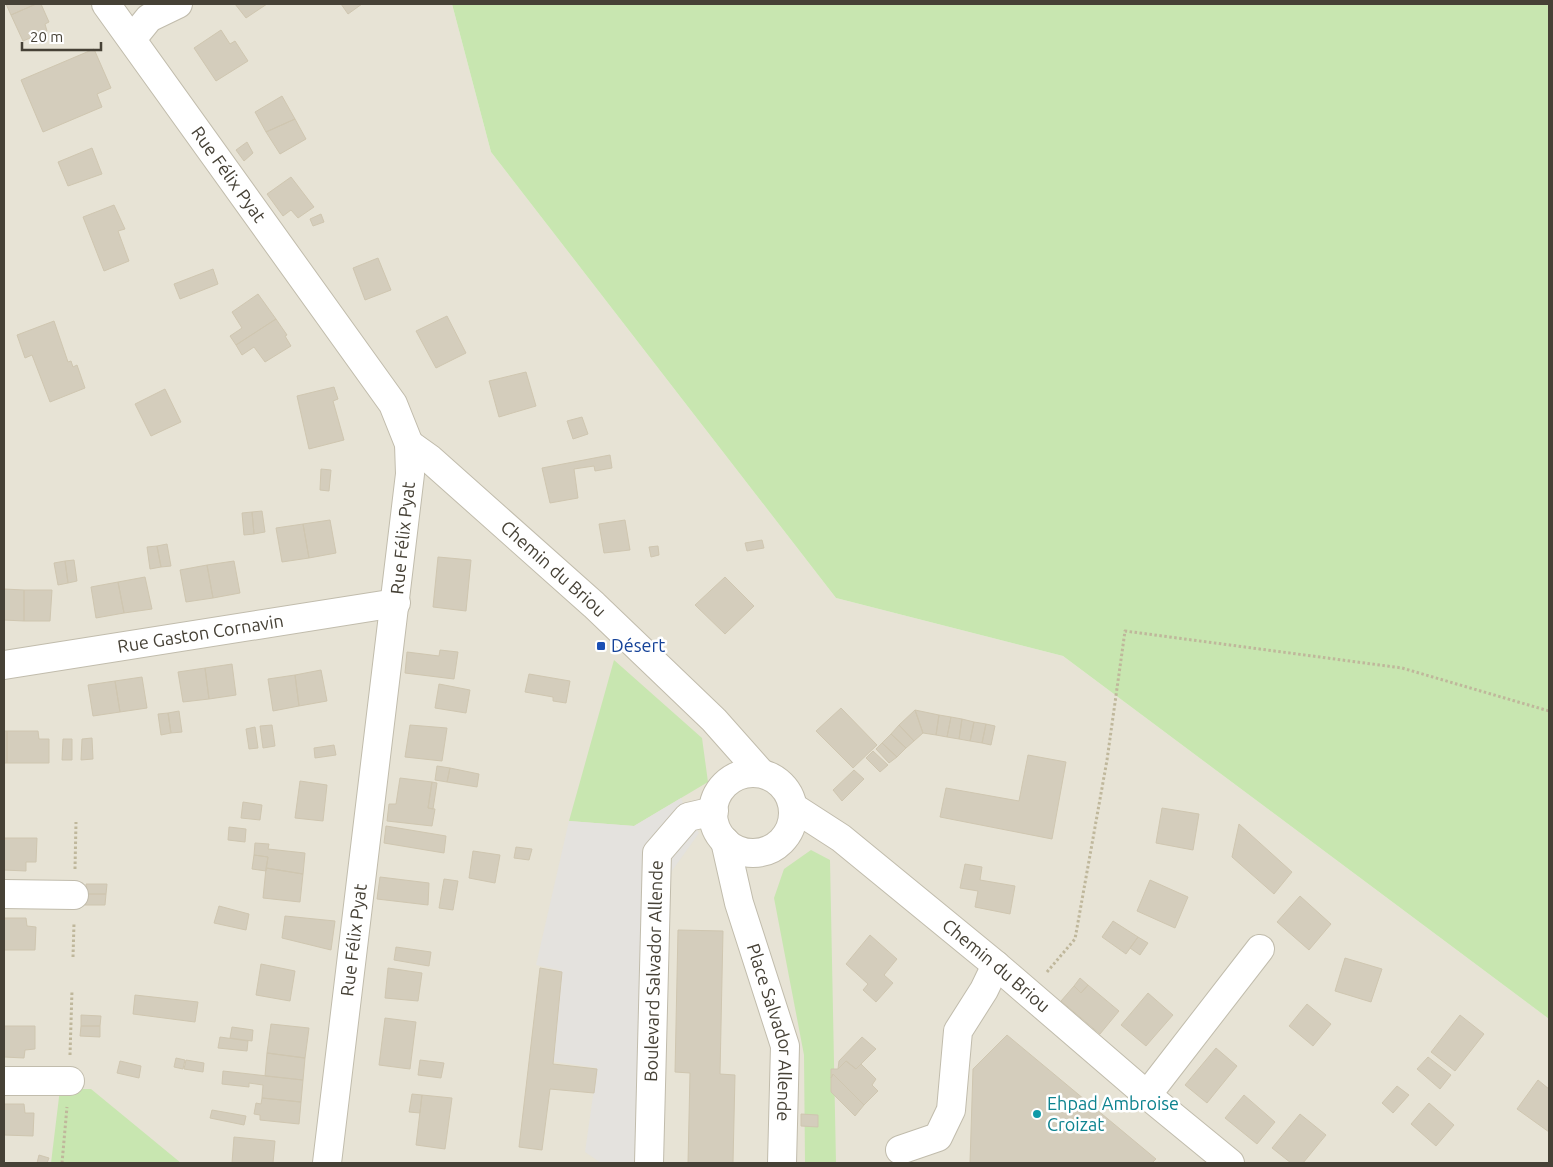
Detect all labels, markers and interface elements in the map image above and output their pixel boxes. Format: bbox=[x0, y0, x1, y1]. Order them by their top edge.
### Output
scale bar bbox=[22, 20, 101, 52]
text: 20 m bbox=[30, 28, 63, 45]
street label: Rue Félix Pyat bbox=[188, 122, 270, 226]
street label: Rue Félix Pyat bbox=[386, 481, 418, 595]
street label: Chemin du Briou bbox=[497, 516, 611, 620]
street label: Rue Gaston Cornavin bbox=[116, 610, 285, 656]
place label: Désert bbox=[611, 635, 665, 655]
marker: Désert bbox=[595, 640, 607, 652]
street label: Boulevard Salvador Allende bbox=[640, 860, 666, 1082]
street label: Rue Félix Pyat bbox=[336, 882, 370, 997]
street label: Chemin du Briou bbox=[939, 914, 1054, 1016]
street label: Place Salvador Allende bbox=[744, 941, 796, 1122]
place label: Ehpad Ambroise Croizat bbox=[1047, 1093, 1179, 1134]
marker: Ehpad Ambroise Croizat bbox=[1031, 1108, 1043, 1120]

